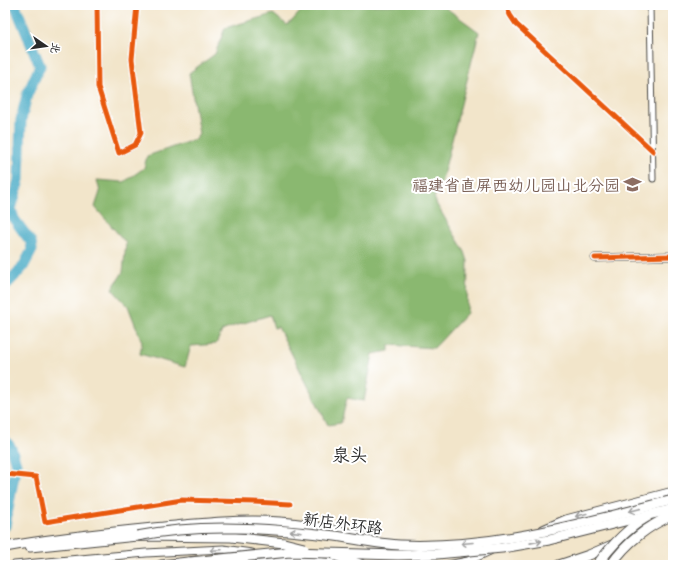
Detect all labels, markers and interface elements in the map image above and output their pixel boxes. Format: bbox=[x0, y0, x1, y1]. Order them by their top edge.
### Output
north arrow bbox=[26, 26, 66, 66]
text: 北 bbox=[46, 41, 64, 55]
place label: 福建省直屏西幼儿园山北分园 bbox=[412, 175, 620, 199]
school or university icon: 福建省直屏西幼儿园山北分园 bbox=[623, 175, 643, 195]
district label: 泉头 bbox=[332, 444, 368, 470]
one-way arrow bbox=[629, 506, 642, 514]
street label: 新店外环路 bbox=[302, 508, 384, 542]
one-way arrow bbox=[575, 512, 588, 519]
one-way arrow bbox=[290, 528, 303, 535]
one-way arrow bbox=[529, 538, 542, 546]
one-way arrow bbox=[461, 539, 474, 546]
one-way arrow bbox=[210, 546, 223, 553]

